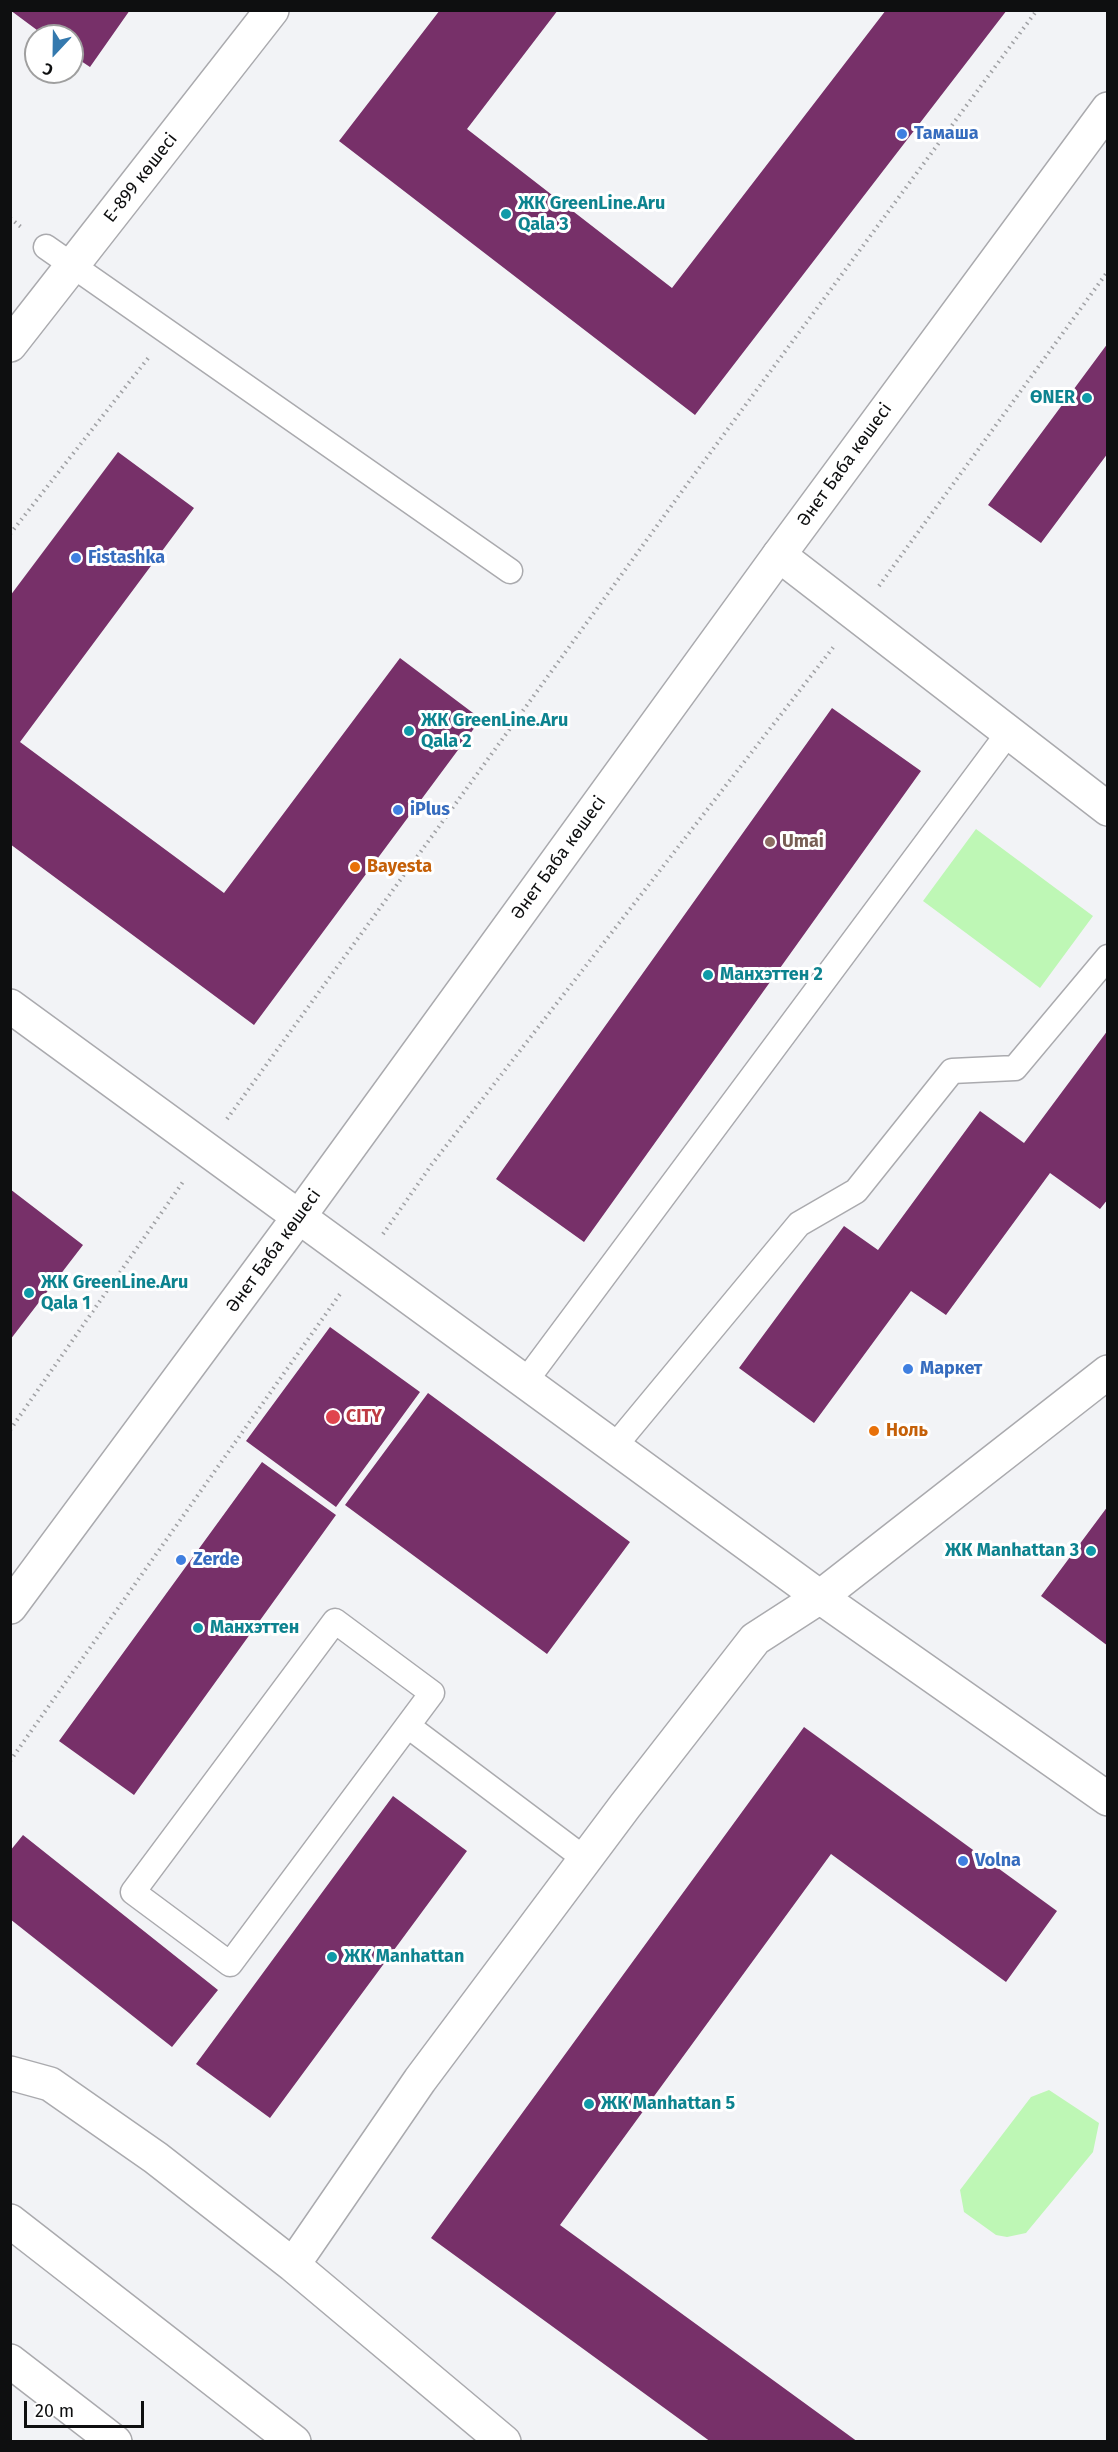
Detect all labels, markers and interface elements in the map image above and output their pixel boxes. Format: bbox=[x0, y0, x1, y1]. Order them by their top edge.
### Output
north arrow bbox=[24, 24, 84, 84]
text: С bbox=[40, 59, 56, 80]
place label: Тамаша bbox=[914, 123, 979, 145]
marker: Тамаша bbox=[895, 127, 909, 141]
street label: Е-899 көшесі bbox=[99, 129, 183, 227]
place label: ЖК GreenLine.Aru Qala 3 bbox=[518, 193, 665, 236]
marker: ЖК GreenLine.Aru Qala 3 bbox=[499, 207, 513, 221]
place label: ӨNER bbox=[1030, 387, 1075, 409]
marker: ӨNER bbox=[1080, 391, 1094, 405]
street label: Әнет Баба көшесі bbox=[793, 399, 897, 531]
place label: Fistashka bbox=[88, 547, 165, 569]
marker: Fistashka bbox=[69, 551, 83, 565]
place label: ЖК GreenLine.Aru Qala 2 bbox=[421, 710, 568, 752]
marker: ЖК GreenLine.Aru Qala 2 bbox=[402, 724, 416, 738]
street label: Әнет Баба көшесі bbox=[507, 792, 611, 924]
place label: iPlus bbox=[410, 799, 450, 821]
marker: iPlus bbox=[391, 803, 405, 817]
place label: Umai bbox=[782, 831, 824, 853]
marker: Umai bbox=[763, 835, 777, 849]
place label: Bayesta bbox=[367, 856, 432, 878]
marker: Bayesta bbox=[348, 860, 362, 874]
place label: Манхэттен 2 bbox=[720, 964, 823, 986]
marker: Манхэттен 2 bbox=[701, 968, 715, 982]
street label: Әнет Баба көшесі bbox=[222, 1185, 326, 1317]
place label: ЖК GreenLine.Aru Qala 1 bbox=[41, 1272, 188, 1314]
marker: ЖК GreenLine.Aru Qala 1 bbox=[22, 1286, 36, 1300]
place label: Маркет bbox=[920, 1358, 982, 1380]
marker: Маркет bbox=[901, 1362, 915, 1376]
place label: CITY bbox=[346, 1406, 382, 1428]
marker: CITY bbox=[324, 1408, 342, 1426]
place label: Ноль bbox=[886, 1420, 928, 1442]
marker: Ноль bbox=[867, 1424, 881, 1438]
place label: ЖК Manhattan 3 bbox=[945, 1540, 1079, 1562]
marker: ЖК Manhattan 3 bbox=[1084, 1544, 1098, 1558]
place label: Zerde bbox=[193, 1549, 240, 1571]
marker: Zerde bbox=[174, 1553, 188, 1567]
place label: Манхэттен bbox=[210, 1617, 299, 1639]
marker: Манхэттен bbox=[191, 1621, 205, 1635]
place label: Volna bbox=[975, 1850, 1021, 1872]
marker: Volna bbox=[956, 1854, 970, 1868]
place label: ЖК Manhattan bbox=[344, 1946, 464, 1968]
marker: ЖК Manhattan bbox=[325, 1950, 339, 1964]
place label: ЖК Manhattan 5 bbox=[601, 2093, 735, 2115]
marker: ЖК Manhattan 5 bbox=[582, 2097, 596, 2111]
scale bar bbox=[27, 2389, 147, 2427]
text: 20 m bbox=[35, 2400, 74, 2422]

